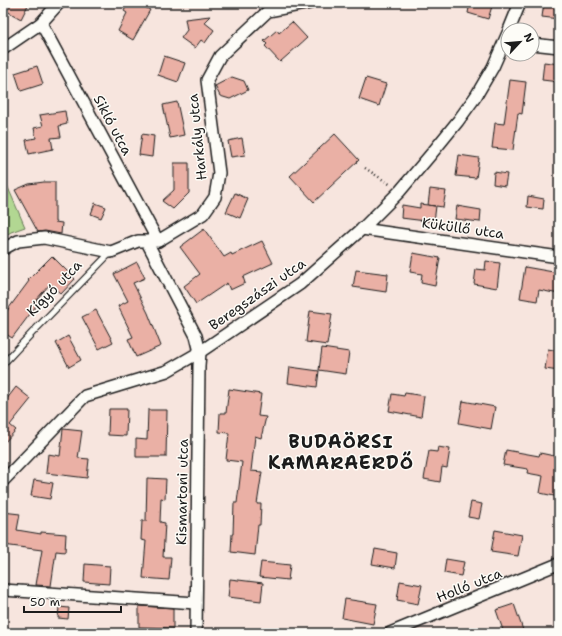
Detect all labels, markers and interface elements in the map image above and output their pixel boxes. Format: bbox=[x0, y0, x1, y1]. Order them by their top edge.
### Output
north arrow bbox=[500, 22, 540, 62]
text: N bbox=[520, 31, 537, 45]
street label: Sikló utca bbox=[90, 92, 137, 159]
street label: Harkály utca bbox=[183, 93, 210, 181]
street label: Küküllő utca bbox=[421, 213, 506, 243]
street label: Beregszászi utca bbox=[205, 254, 309, 334]
street label: Kígyó utca bbox=[23, 256, 86, 320]
district label: BUDAÖRSI KAMARAERDŐ bbox=[268, 430, 414, 475]
street label: Kismartoni utca bbox=[172, 438, 192, 545]
street label: Holló utca bbox=[434, 564, 505, 606]
scale bar bbox=[24, 588, 121, 614]
text: 50 m bbox=[30, 594, 60, 610]

